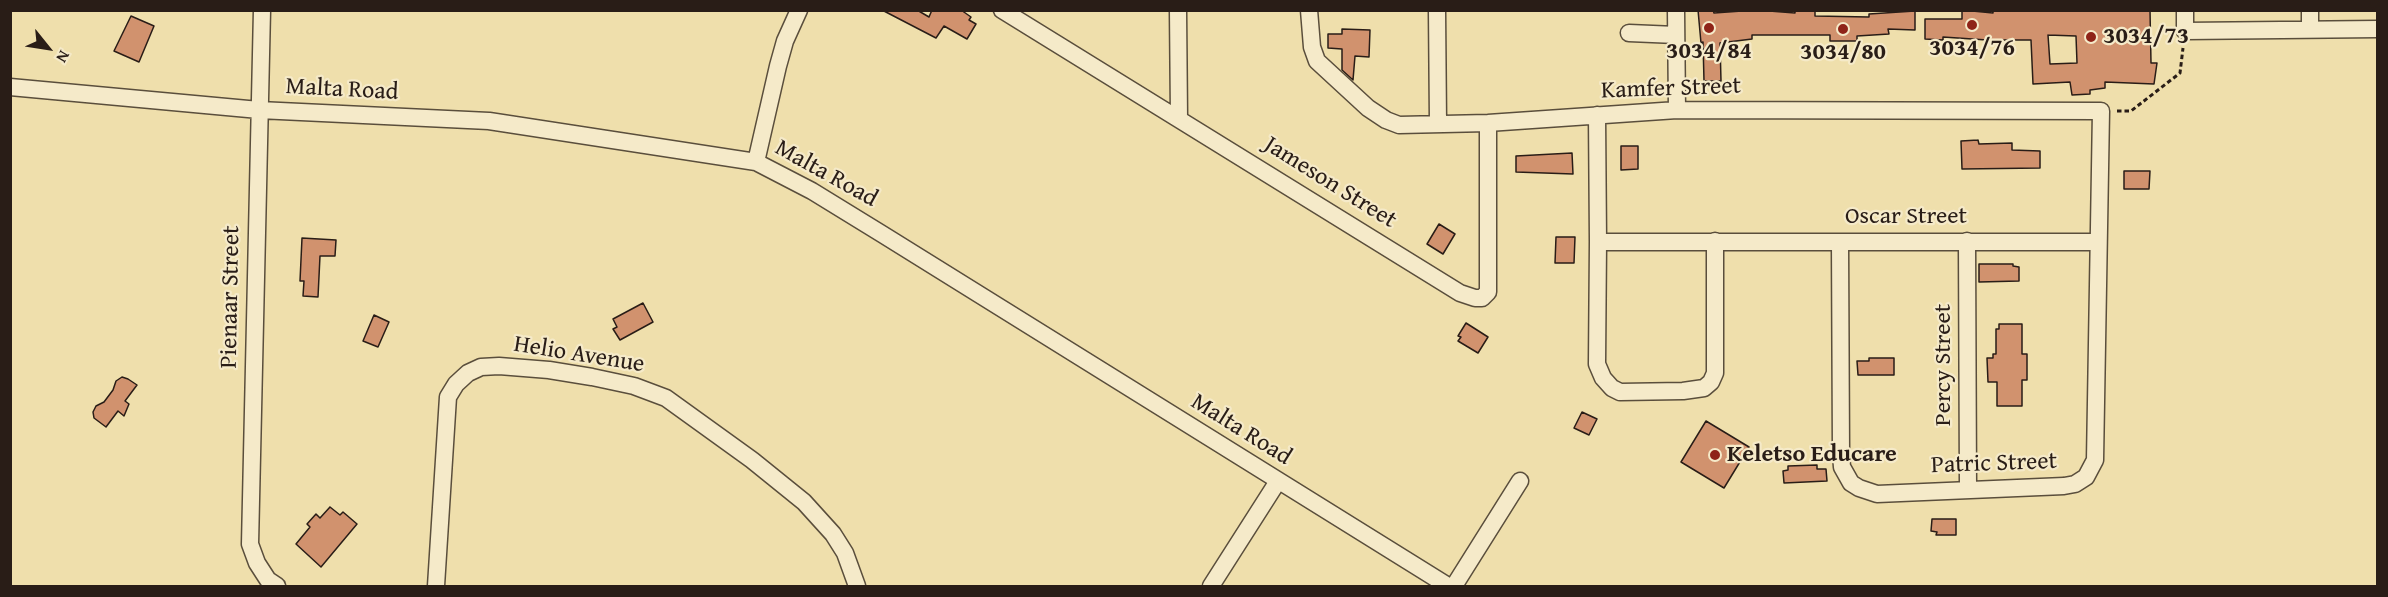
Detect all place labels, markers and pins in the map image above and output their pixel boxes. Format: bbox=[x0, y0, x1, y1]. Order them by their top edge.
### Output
marker: 3034/76 bbox=[1965, 18, 1979, 32]
marker: 3034/84 bbox=[1702, 21, 1716, 35]
marker: 3034/80 bbox=[1836, 22, 1850, 36]
place label: 3034/73 bbox=[2103, 23, 2189, 51]
marker: 3034/73 bbox=[2084, 30, 2098, 44]
place label: 3034/76 bbox=[1929, 35, 2015, 63]
place label: 3034/84 bbox=[1666, 38, 1752, 66]
place label: 3034/80 bbox=[1800, 39, 1886, 67]
place label: Keletso Educare bbox=[1727, 441, 1897, 469]
marker: Keletso Educare bbox=[1708, 448, 1722, 462]

